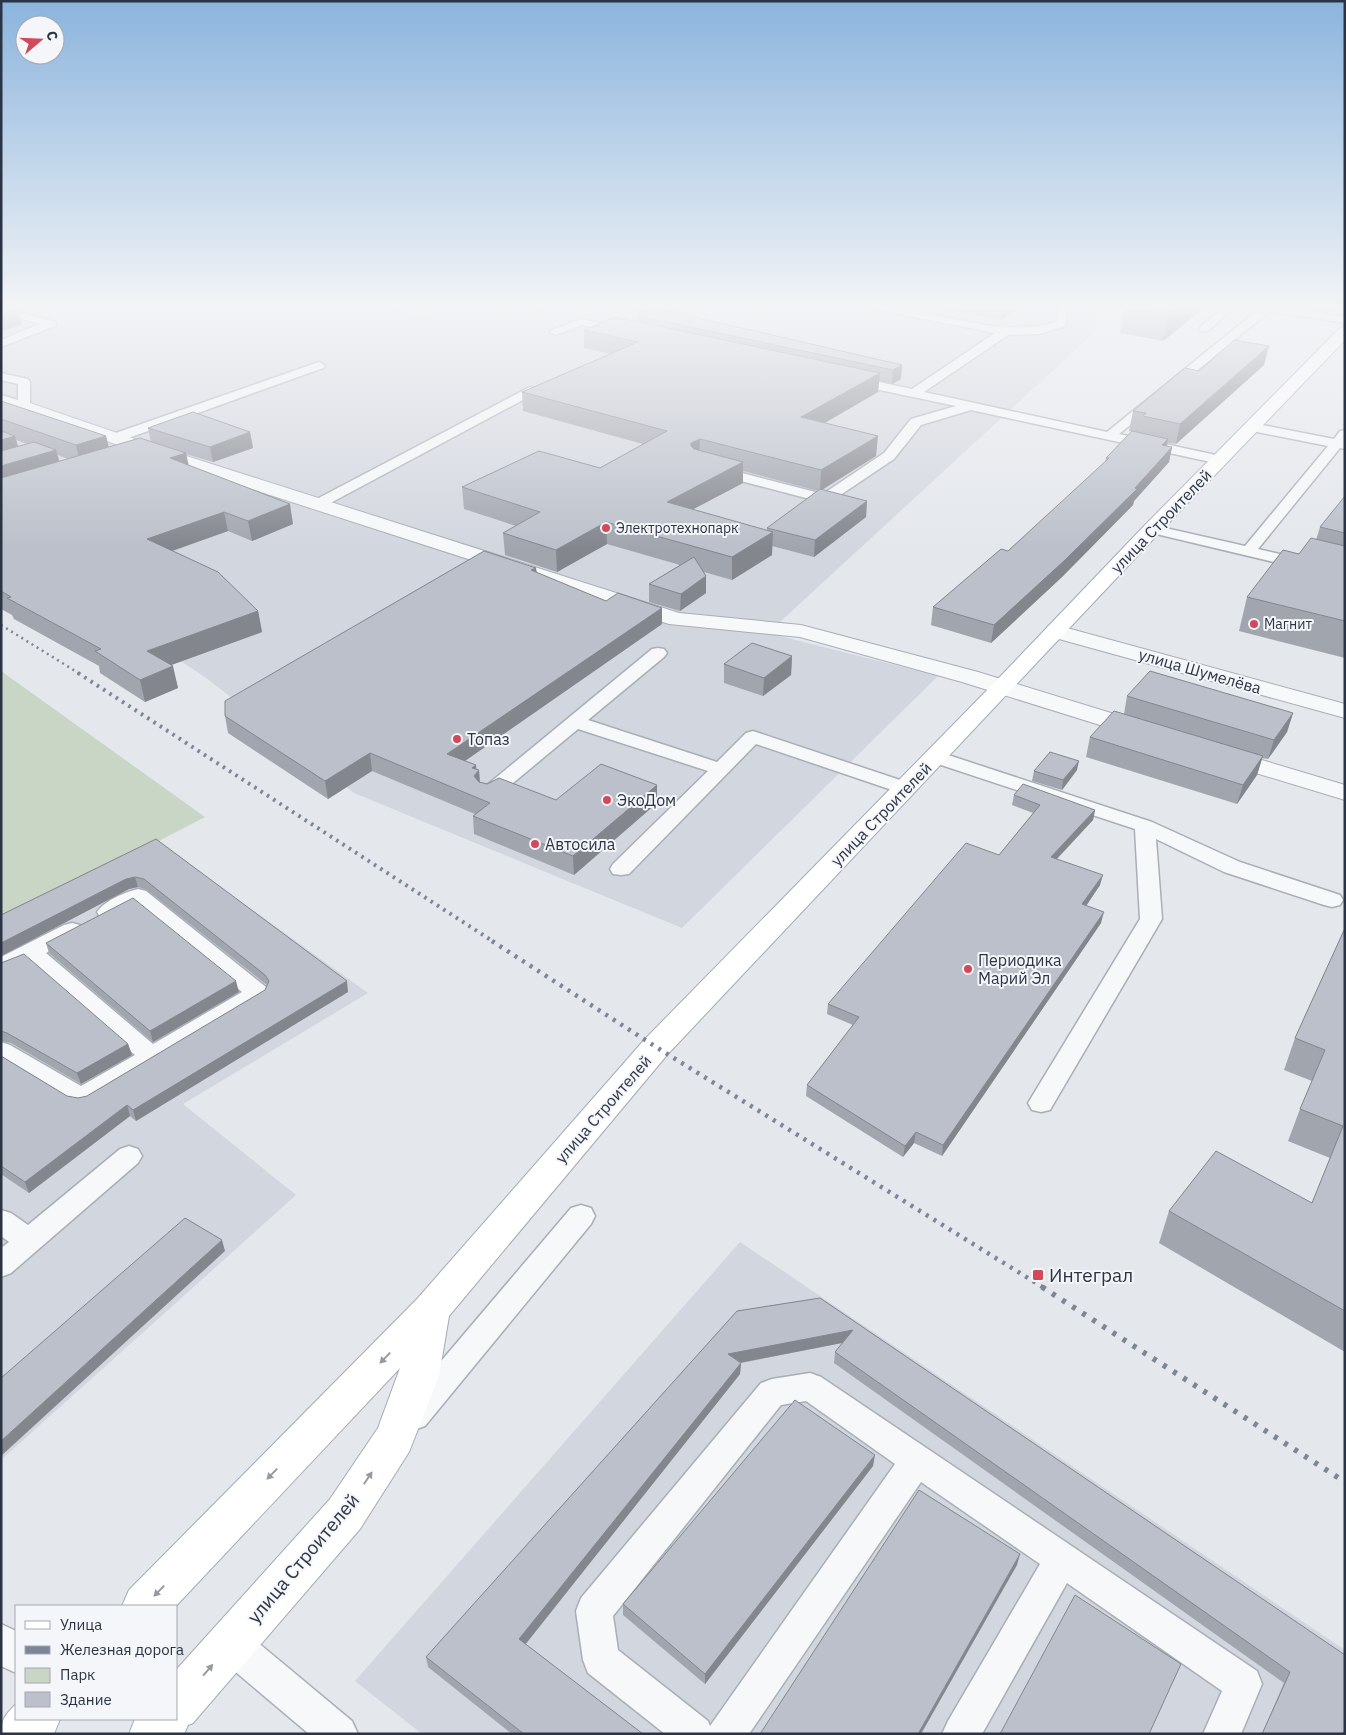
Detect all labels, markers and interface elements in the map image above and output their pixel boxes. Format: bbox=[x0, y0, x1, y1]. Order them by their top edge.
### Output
north arrow bbox=[15, 15, 65, 65]
text: С bbox=[42, 29, 62, 43]
street label: улица Строителей bbox=[1106, 465, 1216, 577]
place label: Электротехнопарк bbox=[616, 519, 739, 537]
marker: Электротехнопарк bbox=[600, 522, 612, 534]
place label: Магнит bbox=[1264, 615, 1312, 633]
marker: Магнит bbox=[1248, 618, 1260, 630]
street label: улица Шумелёва bbox=[1136, 644, 1264, 698]
place label: Топаз bbox=[467, 729, 510, 749]
marker: Топаз bbox=[451, 733, 463, 745]
street label: улица Строителей bbox=[826, 758, 936, 870]
place label: ЭкоДом bbox=[617, 790, 676, 810]
marker: ЭкоДом bbox=[601, 794, 613, 806]
place label: Автосила bbox=[545, 834, 616, 854]
marker: Автосила bbox=[529, 838, 541, 850]
place label: Периодика Марий Эл bbox=[978, 950, 1062, 988]
marker: Периодика Марий Эл bbox=[962, 963, 974, 975]
street label: улица Строителей bbox=[551, 1051, 655, 1167]
place label: Интеграл bbox=[1049, 1263, 1133, 1287]
marker: Интеграл bbox=[1031, 1268, 1045, 1282]
one-way arrow bbox=[379, 1351, 391, 1363]
one-way arrow bbox=[266, 1468, 278, 1480]
one-way arrow bbox=[363, 1471, 373, 1485]
street label: улица Строителей bbox=[242, 1488, 364, 1628]
one-way arrow bbox=[153, 1585, 165, 1597]
legend bbox=[15, 1605, 178, 1720]
text: Улица bbox=[60, 1615, 102, 1634]
text: Железная дорога bbox=[60, 1640, 184, 1659]
one-way arrow bbox=[202, 1664, 214, 1676]
text: Парк bbox=[60, 1665, 95, 1684]
text: Здание bbox=[60, 1690, 112, 1709]

